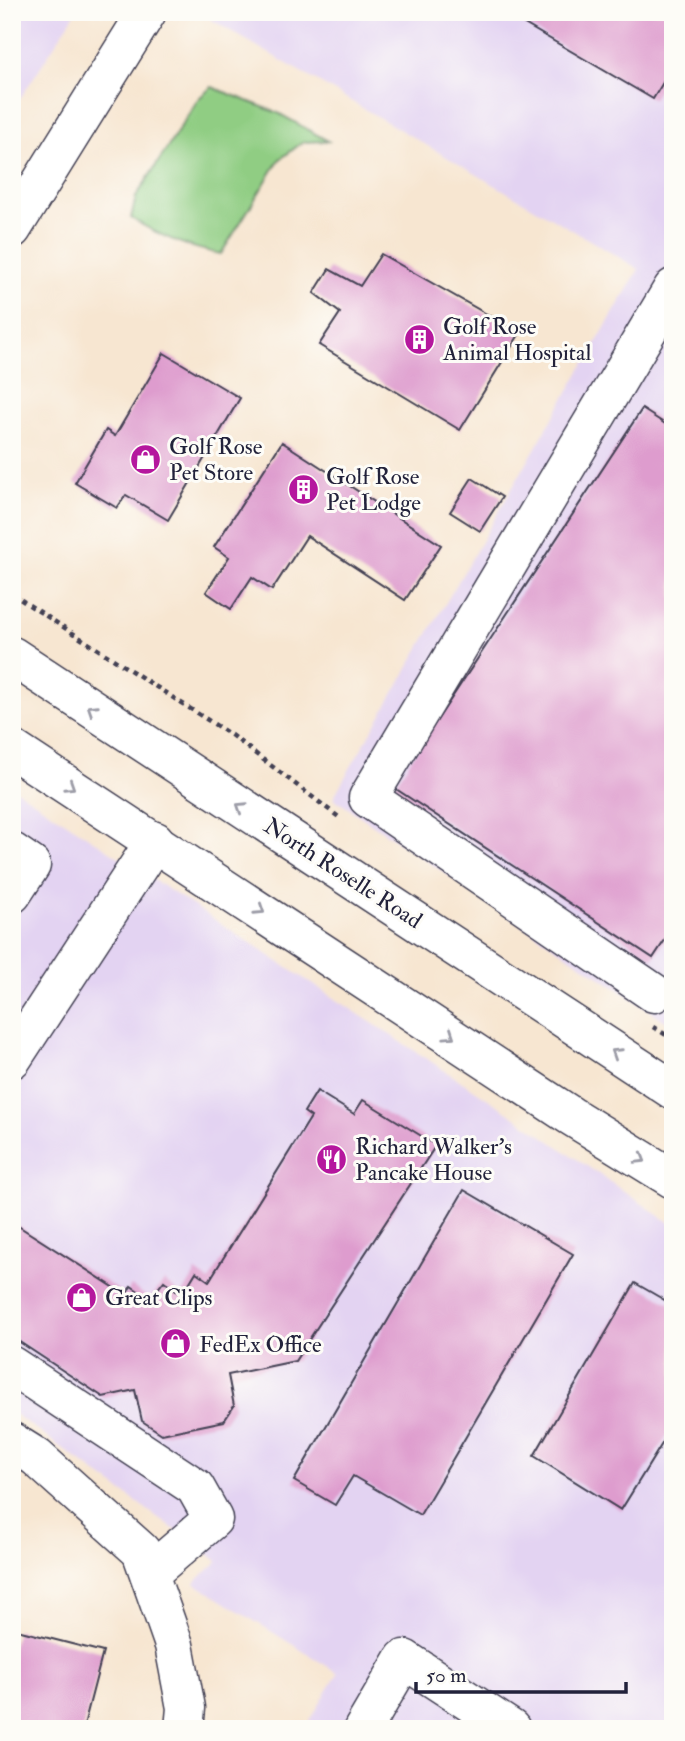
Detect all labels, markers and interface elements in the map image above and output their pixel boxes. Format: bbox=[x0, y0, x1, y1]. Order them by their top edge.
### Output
place label: Golf Rose Animal Hospital bbox=[442, 312, 592, 368]
building icon: Golf Rose Animal Hospital bbox=[403, 322, 437, 356]
place label: Golf Rose Pet Store bbox=[169, 432, 263, 487]
shop icon: Golf Rose Pet Store bbox=[129, 442, 163, 476]
place label: Golf Rose Pet Lodge bbox=[326, 462, 421, 517]
building icon: Golf Rose Pet Lodge bbox=[286, 472, 320, 506]
one-way arrow bbox=[87, 704, 100, 717]
one-way arrow bbox=[62, 777, 75, 790]
one-way arrow bbox=[236, 802, 249, 815]
street label: North Roselle Road bbox=[258, 811, 428, 935]
one-way arrow bbox=[252, 902, 265, 914]
one-way arrow bbox=[442, 1027, 455, 1040]
one-way arrow bbox=[610, 1048, 623, 1061]
place label: Richard Walker's Pancake House bbox=[355, 1132, 512, 1187]
restaurant icon: Richard Walker's Pancake House bbox=[315, 1142, 349, 1176]
one-way arrow bbox=[634, 1150, 647, 1163]
shop icon: Great Clips bbox=[65, 1280, 99, 1314]
place label: Great Clips bbox=[105, 1283, 213, 1313]
shop icon: FedEx Office bbox=[159, 1327, 193, 1361]
place label: FedEx Office bbox=[199, 1330, 322, 1359]
scale bar bbox=[416, 1650, 626, 1694]
text: 50 m bbox=[426, 1662, 467, 1689]

